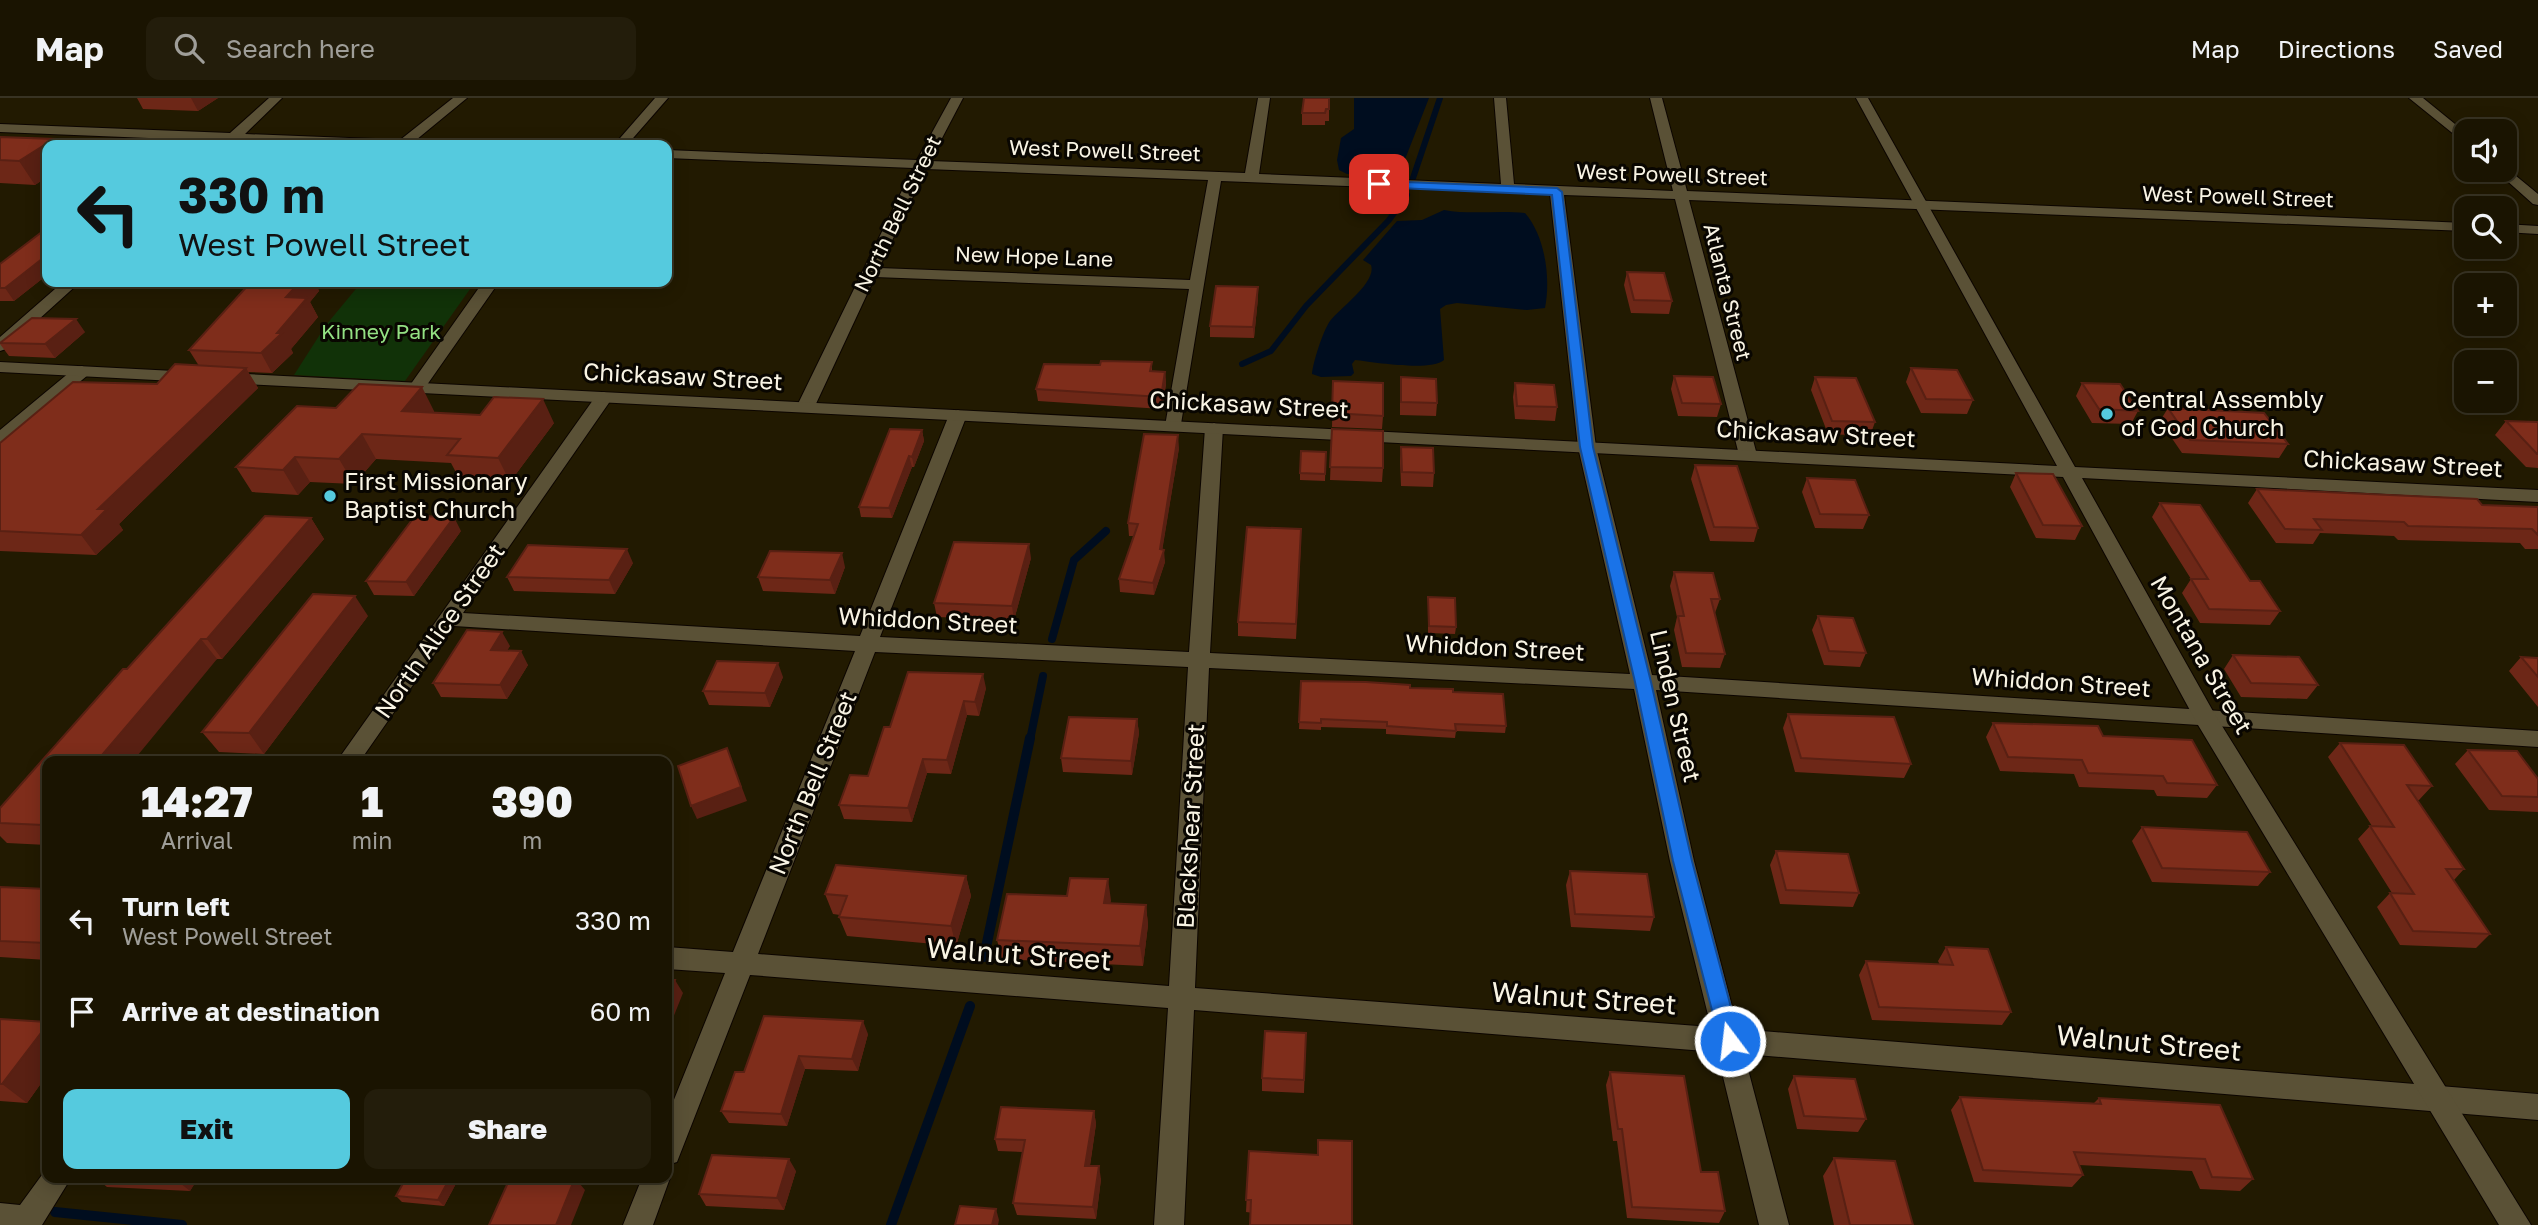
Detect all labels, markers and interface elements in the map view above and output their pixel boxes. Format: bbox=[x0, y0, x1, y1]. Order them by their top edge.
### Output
search box bbox=[146, 17, 636, 80]
text: Map bbox=[35, 29, 104, 68]
icon: search bbox=[170, 29, 208, 67]
text: Search here bbox=[226, 33, 375, 64]
text: Map bbox=[2191, 34, 2240, 63]
text: Directions bbox=[2278, 34, 2395, 63]
text: Saved bbox=[2433, 34, 2503, 63]
map controls bbox=[2454, 119, 2517, 413]
button: sound bbox=[2454, 119, 2517, 182]
street label: North Bell Street bbox=[848, 131, 946, 296]
street label: West Powell Street bbox=[1009, 134, 1201, 166]
pin bbox=[1349, 154, 1409, 214]
street label: West Powell Street bbox=[1576, 158, 1768, 190]
text: 330 m bbox=[178, 165, 325, 224]
icon: arrive bbox=[1360, 165, 1398, 203]
icon: left bbox=[63, 168, 154, 259]
street label: West Powell Street bbox=[2142, 180, 2334, 212]
button: search bbox=[2454, 196, 2517, 259]
street label: Atlanta Street bbox=[1698, 220, 1758, 363]
text: West Powell Street bbox=[178, 225, 471, 263]
street label: New Hope Lane bbox=[955, 240, 1114, 272]
button: + bbox=[2454, 273, 2517, 336]
park label: Kinney Park bbox=[321, 318, 441, 344]
button: − bbox=[2454, 350, 2517, 413]
street label: Chickasaw Street bbox=[582, 356, 784, 395]
street label: Chickasaw Street bbox=[1148, 384, 1350, 423]
place label: Central Assembly of God Church bbox=[2121, 384, 2324, 441]
marker: Central Assembly of God Church bbox=[2099, 406, 2115, 422]
street label: Chickasaw Street bbox=[1715, 413, 1917, 452]
street label: Chickasaw Street bbox=[2302, 443, 2504, 482]
place label: First Missionary Baptist Church bbox=[344, 466, 528, 523]
marker: First Missionary Baptist Church bbox=[322, 488, 338, 504]
street label: North Alice Street bbox=[368, 537, 510, 723]
street label: Montana Street bbox=[2145, 570, 2259, 739]
street label: Whiddon Street bbox=[837, 600, 1019, 639]
street label: Whiddon Street bbox=[1404, 627, 1586, 666]
street label: Linden Street bbox=[1645, 627, 1708, 785]
street label: Whiddon Street bbox=[1970, 661, 2152, 702]
street label: North Bell Street bbox=[762, 686, 862, 878]
street label: Blackshear Street bbox=[1170, 723, 1209, 929]
text: 14:27 bbox=[141, 776, 253, 826]
text: 1 bbox=[361, 776, 383, 826]
text: 390 bbox=[491, 776, 573, 826]
text: Arrival bbox=[161, 826, 233, 854]
text: min bbox=[352, 826, 392, 854]
text: m bbox=[522, 826, 542, 854]
text: Turn left bbox=[122, 891, 230, 922]
icon: left bbox=[63, 902, 101, 940]
text: 330 m bbox=[575, 905, 651, 936]
text: West Powell Street bbox=[122, 922, 332, 950]
street label: Walnut Street bbox=[925, 931, 1113, 976]
street label: Walnut Street bbox=[1490, 975, 1678, 1020]
icon: arrive bbox=[63, 993, 101, 1031]
text: Arrive at destination bbox=[122, 996, 380, 1027]
text: 60 m bbox=[590, 996, 651, 1027]
position arrow bbox=[1693, 1004, 1767, 1078]
street label: Walnut Street bbox=[2055, 1018, 2243, 1067]
button: Exit bbox=[63, 1089, 350, 1169]
button: Share bbox=[364, 1089, 651, 1169]

